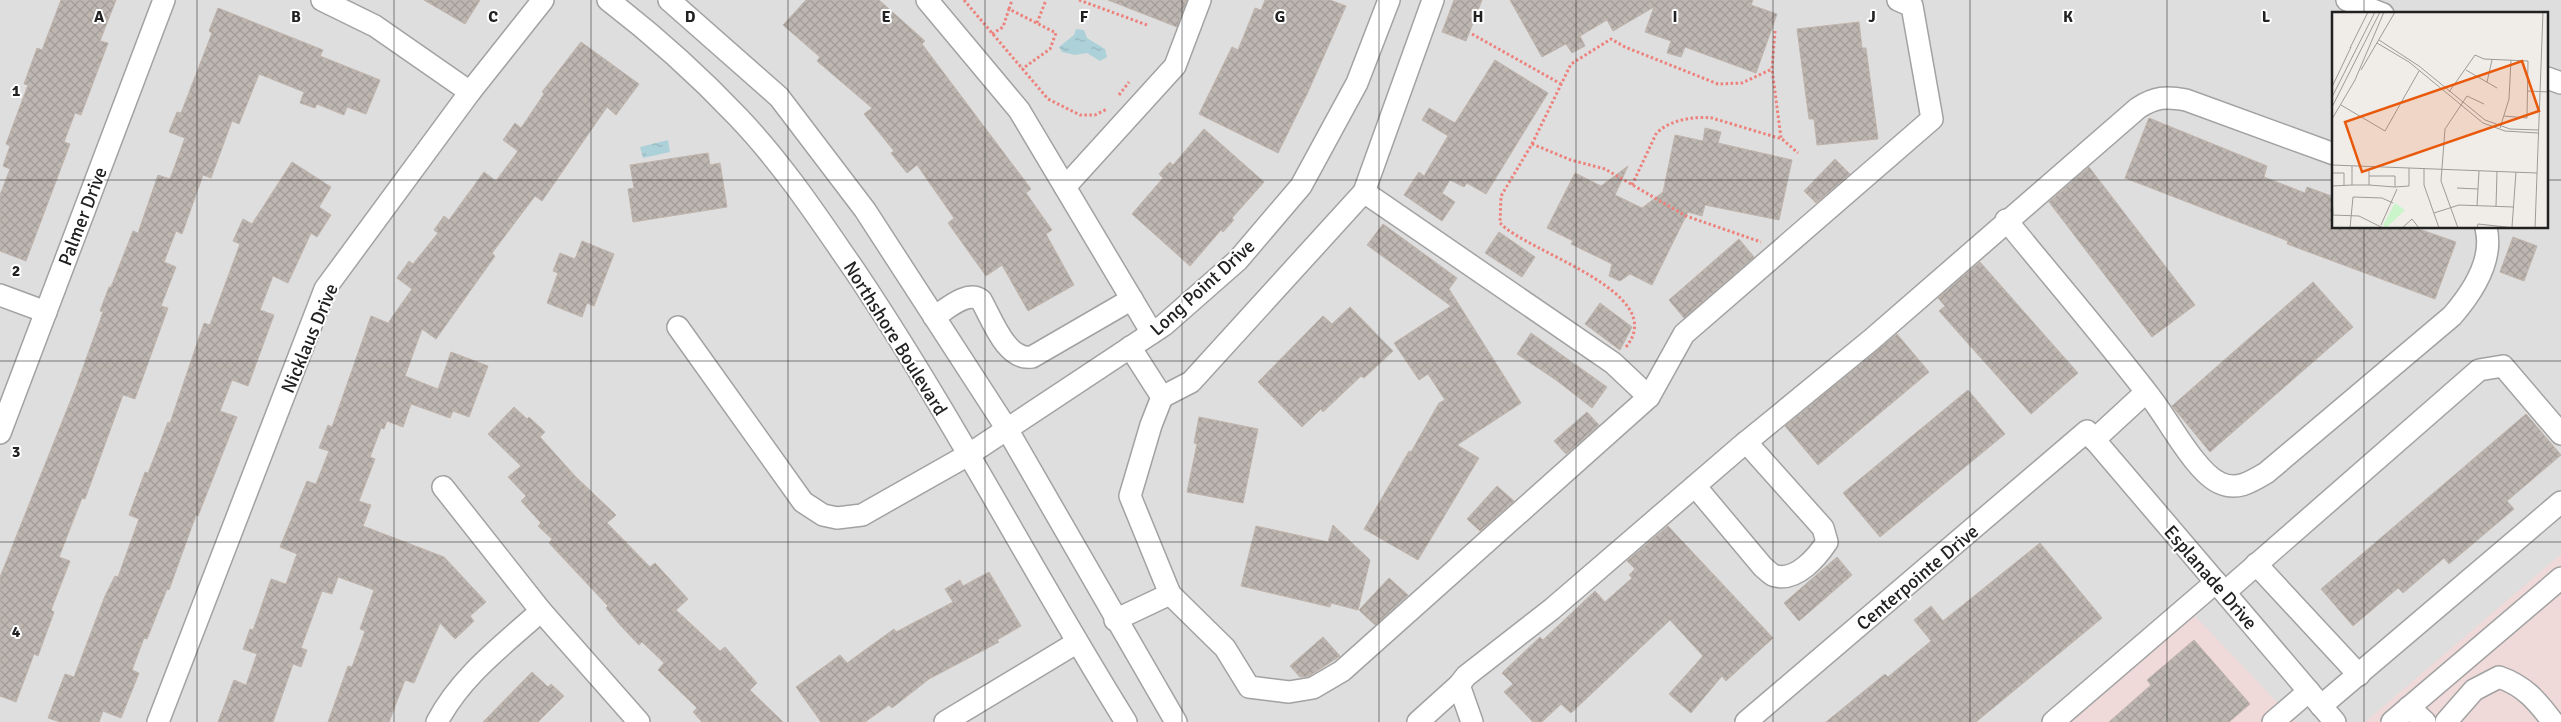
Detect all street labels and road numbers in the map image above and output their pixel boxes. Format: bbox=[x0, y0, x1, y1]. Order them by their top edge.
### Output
street label: Palmer Drive bbox=[53, 164, 113, 269]
street label: Long Point Drive bbox=[1145, 234, 1260, 341]
street label: Northshore Boulevard bbox=[838, 257, 952, 420]
street label: Nicklaus Drive bbox=[276, 280, 344, 397]
street label: Centerpointe Drive bbox=[1852, 520, 1984, 636]
street label: Esplanade Drive bbox=[2158, 521, 2262, 635]

